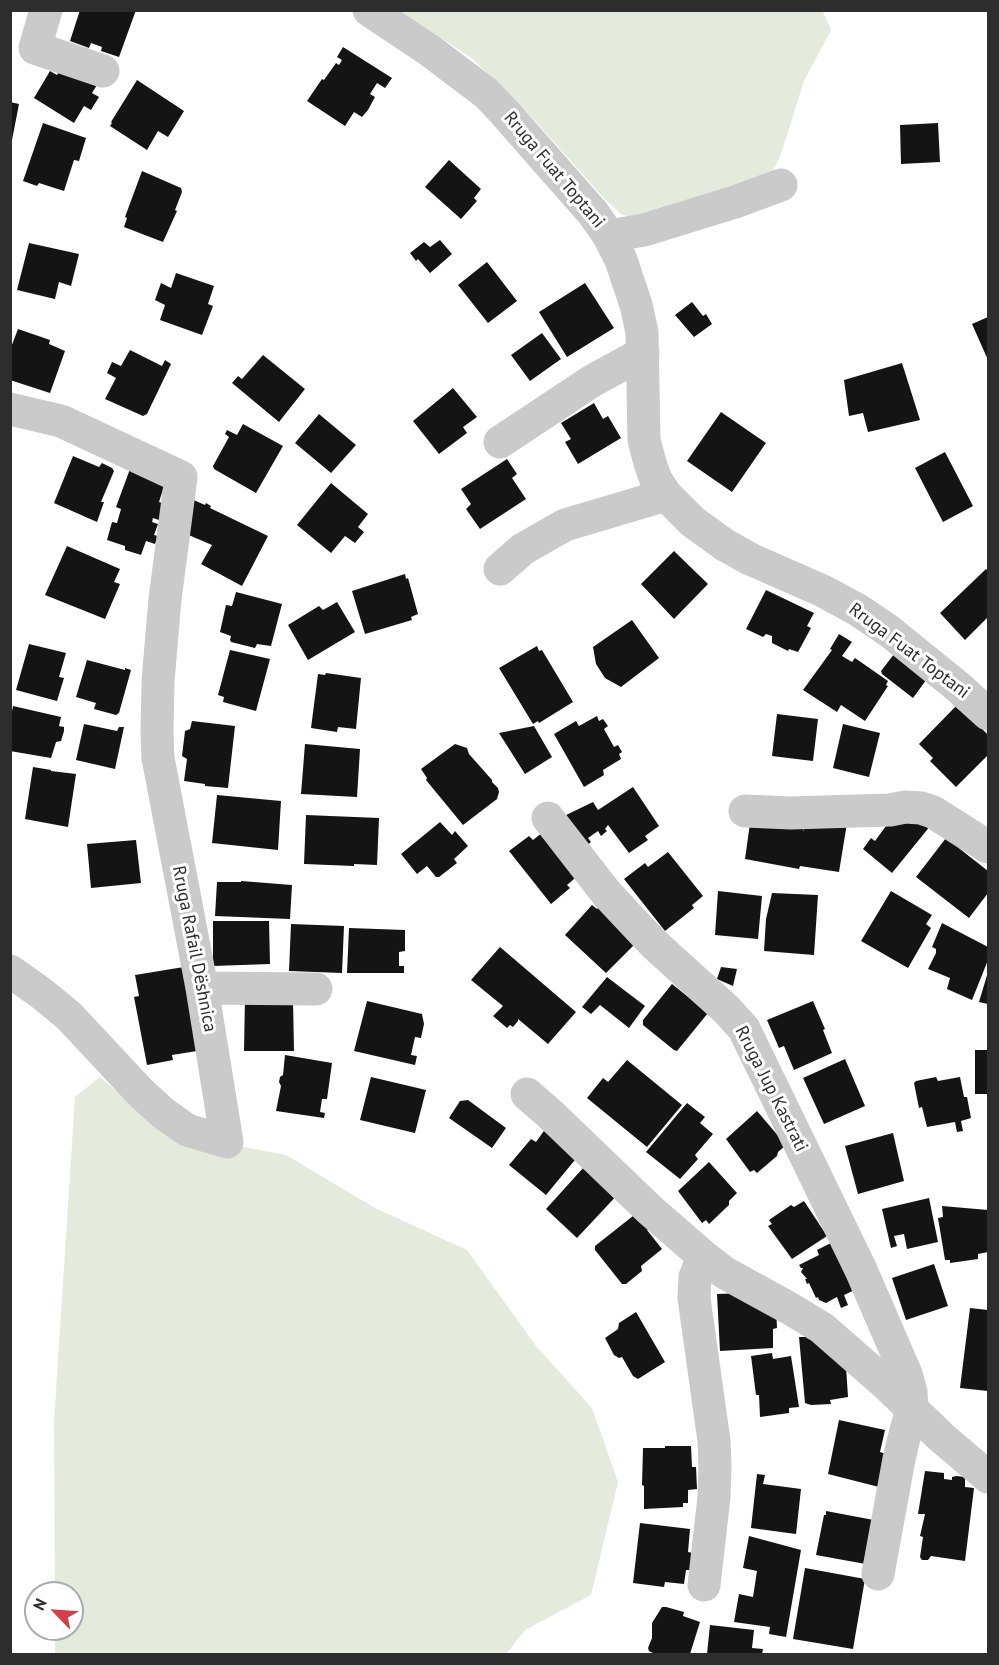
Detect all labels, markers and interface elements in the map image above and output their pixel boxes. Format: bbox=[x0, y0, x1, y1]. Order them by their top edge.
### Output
street label: Rruga Fuat Toptani bbox=[499, 107, 609, 233]
street label: Rruga Fuat Toptani bbox=[844, 599, 974, 703]
street label: Rruga Rafail Dëshnica bbox=[167, 864, 221, 1034]
street label: Rruga Jup Kastrati bbox=[730, 1022, 812, 1156]
north arrow bbox=[24, 1581, 84, 1641]
text: N bbox=[28, 1595, 51, 1613]

